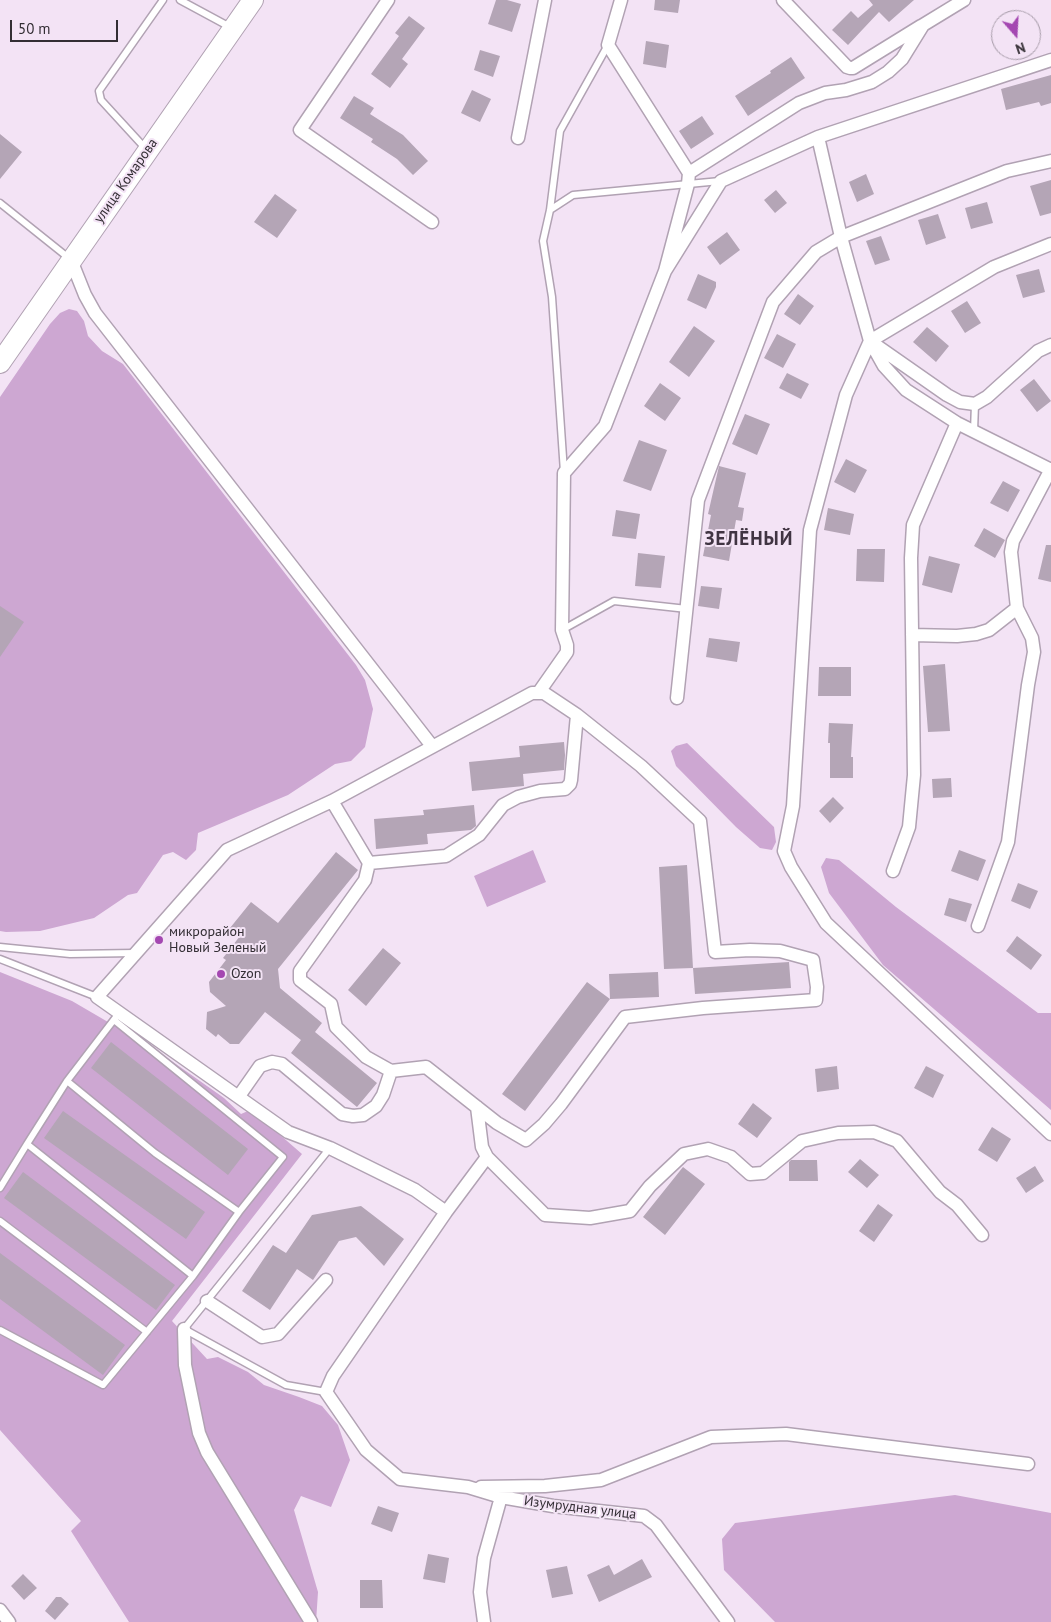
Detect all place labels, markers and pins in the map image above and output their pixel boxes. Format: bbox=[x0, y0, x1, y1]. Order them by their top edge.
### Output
place label: микрорайон Новый Зеленый bbox=[169, 924, 266, 956]
marker: микрорайон Новый Зеленый bbox=[153, 934, 165, 946]
place label: Ozon bbox=[231, 966, 261, 982]
marker: Ozon bbox=[215, 968, 227, 980]

